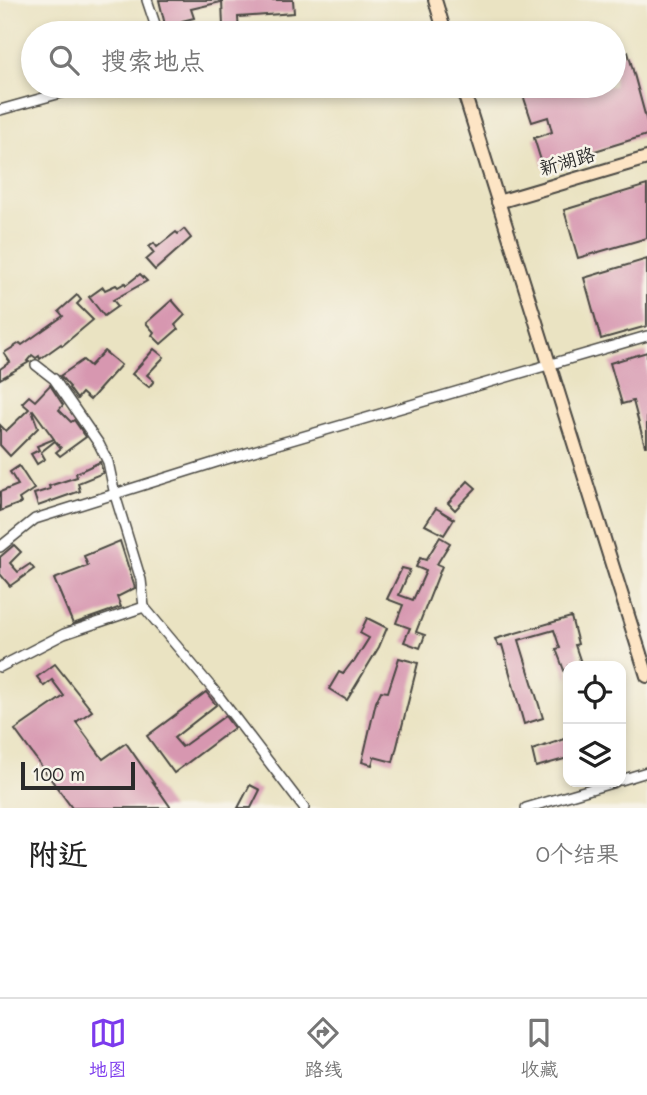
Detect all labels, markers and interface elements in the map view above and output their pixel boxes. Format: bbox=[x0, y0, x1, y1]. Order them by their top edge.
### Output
search box bbox=[21, 21, 626, 98]
icon: search bbox=[45, 41, 83, 79]
text: 搜索地点 bbox=[101, 43, 205, 77]
street label: 新湖路 bbox=[536, 141, 598, 180]
map controls bbox=[563, 661, 626, 787]
button: locate bbox=[563, 661, 626, 724]
button: layers bbox=[563, 724, 626, 787]
scale bar bbox=[21, 759, 135, 791]
text: 100 m bbox=[32, 761, 85, 786]
text: 附近 bbox=[28, 833, 88, 873]
text: 0个结果 bbox=[536, 838, 619, 868]
tab: 地图 bbox=[89, 1014, 127, 1081]
tab: 路线 bbox=[304, 1014, 342, 1081]
tab: 收藏 bbox=[520, 1014, 558, 1081]

